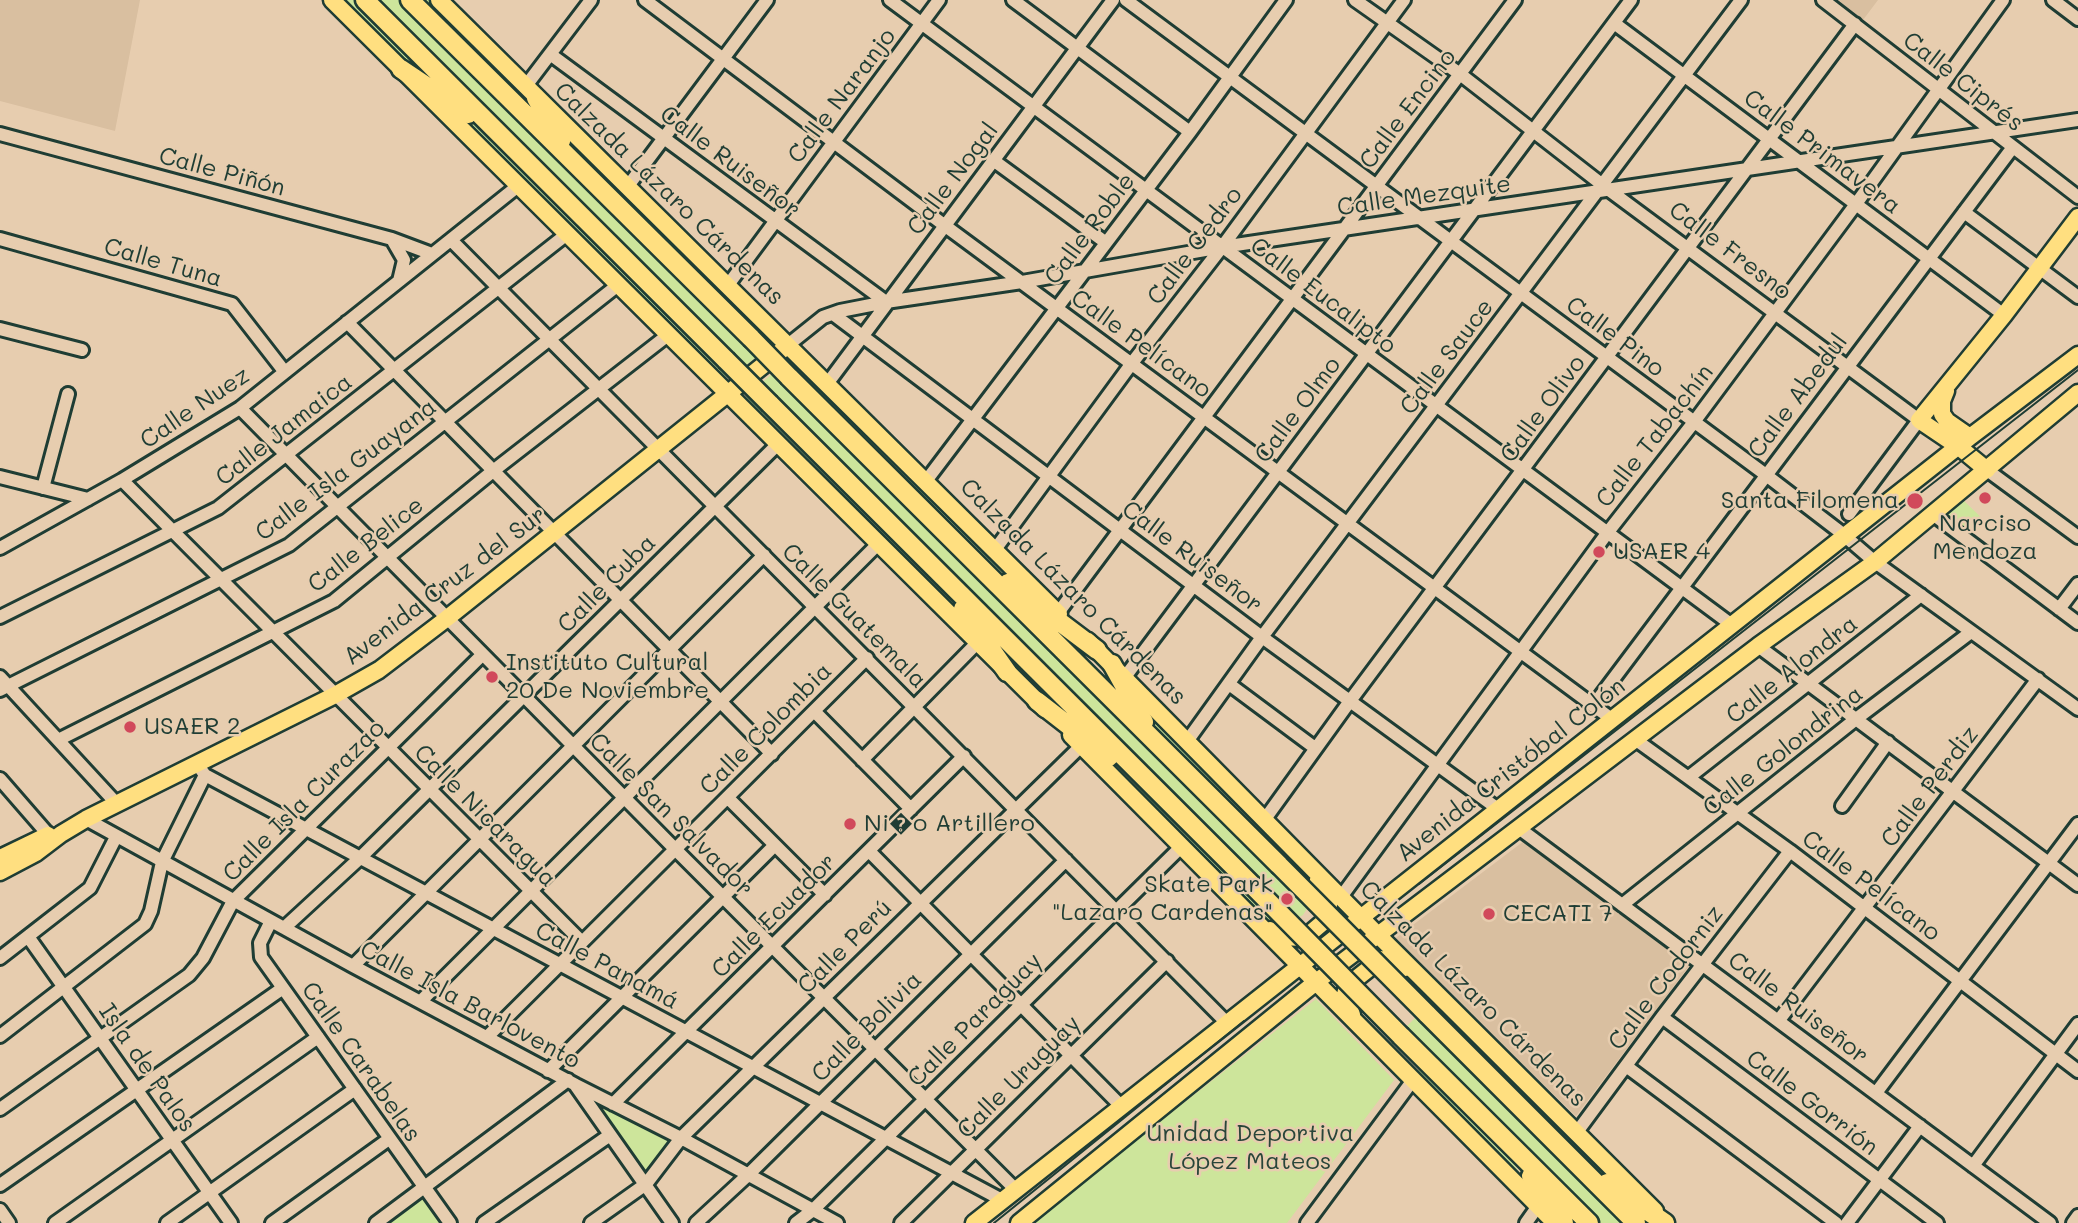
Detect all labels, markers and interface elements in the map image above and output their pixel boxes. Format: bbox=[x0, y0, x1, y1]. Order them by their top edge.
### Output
street label: Calle Naranjo bbox=[782, 23, 902, 169]
street label: Calle Ciprés bbox=[1897, 26, 2029, 138]
street label: Calle Encino bbox=[1354, 43, 1462, 175]
street label: Calzada Lázaro Cárdenas bbox=[548, 77, 790, 311]
street label: Calle Primavera bbox=[1738, 84, 1906, 220]
street label: Calle Ruiseñor bbox=[654, 100, 806, 224]
street label: Calle Nogal bbox=[901, 117, 1005, 241]
street label: Calle Piñón bbox=[156, 141, 288, 203]
street label: Calle Roble bbox=[1039, 167, 1141, 291]
street label: Calle Mezquite bbox=[1335, 170, 1513, 222]
street label: Calle Cedro bbox=[1141, 181, 1249, 311]
street label: Calle Fresno bbox=[1663, 196, 1797, 306]
street label: Calle Tuna bbox=[101, 232, 225, 294]
street label: Calle Eucalipto bbox=[1244, 232, 1402, 360]
street label: Calle Pelícano bbox=[1065, 283, 1217, 405]
street label: Calle Pino bbox=[1560, 291, 1670, 383]
street label: Calle Sauce bbox=[1394, 294, 1500, 420]
street label: Calle Abedul bbox=[1742, 328, 1854, 464]
street label: Calle Olivo bbox=[1494, 350, 1592, 468]
street label: Calle Olmo bbox=[1249, 351, 1347, 469]
street label: Calle Tabachín bbox=[1590, 359, 1720, 513]
street label: Calle Nuez bbox=[135, 361, 255, 455]
street label: Calle Jamaica bbox=[210, 368, 358, 492]
street label: Calle Isla Guayana bbox=[250, 393, 442, 547]
street label: Calzada Lázaro Cárdenas bbox=[954, 473, 1192, 711]
place label: Santa Filomena bbox=[1721, 487, 1899, 515]
marker: Narciso Mendoza bbox=[1977, 490, 1993, 506]
street label: Calle Belice bbox=[302, 491, 430, 599]
marker: Santa Filomena bbox=[1905, 491, 1925, 511]
street label: Calle Ruiseñor bbox=[1116, 495, 1268, 619]
street label: Avenida Cruz del Sur bbox=[338, 500, 552, 672]
place label: Narciso Mendoza bbox=[1932, 510, 2038, 566]
street label: Calle Cuba bbox=[552, 529, 662, 639]
street label: Calle Guatemala bbox=[776, 538, 932, 694]
place label: USAER 4 bbox=[1613, 538, 1710, 566]
marker: USAER 4 bbox=[1591, 544, 1607, 560]
street label: Calle Alondra bbox=[1720, 610, 1864, 730]
place label: Instituto Cultural 20 De Noviembre bbox=[506, 649, 709, 705]
street label: Calle Colombia bbox=[694, 657, 838, 801]
marker: Instituto Cultural 20 De Noviembre bbox=[484, 669, 500, 685]
street label: Avenida Cristóbal Colón bbox=[1391, 672, 1631, 868]
street label: Calle Golondrina bbox=[1697, 680, 1869, 822]
place label: USAER 2 bbox=[144, 713, 240, 741]
street label: Calle Isla Curazao bbox=[217, 714, 391, 888]
marker: USAER 2 bbox=[122, 719, 138, 735]
street label: Calle Perdiz bbox=[1875, 721, 1985, 853]
street label: Calle San Salvador bbox=[583, 727, 759, 903]
street label: Calle Nicaragua bbox=[408, 739, 562, 893]
place label: Ni�o Artillero bbox=[864, 810, 1035, 838]
marker: Ni�o Artillero bbox=[842, 816, 858, 832]
street label: Calle Pelícano bbox=[1796, 824, 1946, 948]
street label: Calle Ecuador bbox=[706, 848, 842, 984]
place label: Skate Park "Lazaro Cardenas" bbox=[1052, 871, 1273, 927]
street label: Calzada Lázaro Cárdenas bbox=[1354, 875, 1592, 1113]
marker: Skate Park "Lazaro Cardenas" bbox=[1279, 891, 1295, 907]
street label: Calle Perú bbox=[792, 894, 898, 1000]
place label: CECATI 7 bbox=[1503, 900, 1613, 928]
street label: Calle Codorniz bbox=[1602, 900, 1730, 1056]
marker: CECATI 7 bbox=[1481, 906, 1497, 922]
street label: Calle Panamá bbox=[530, 916, 684, 1016]
street label: Calle Isla Barlovento bbox=[355, 935, 585, 1075]
street label: Calle Ruiseñor bbox=[1722, 946, 1874, 1070]
street label: Calle Paraguay bbox=[902, 947, 1048, 1093]
street label: Calle Bolivia bbox=[806, 966, 928, 1088]
street label: Calle Carabelas bbox=[295, 977, 427, 1147]
street label: Isla de Palos bbox=[92, 998, 202, 1138]
street label: Calle Uruguay bbox=[951, 1009, 1087, 1145]
street label: Calle Gorrión bbox=[1740, 1044, 1884, 1162]
park label: Unidad Deportiva López Mateos bbox=[1146, 1120, 1354, 1176]

